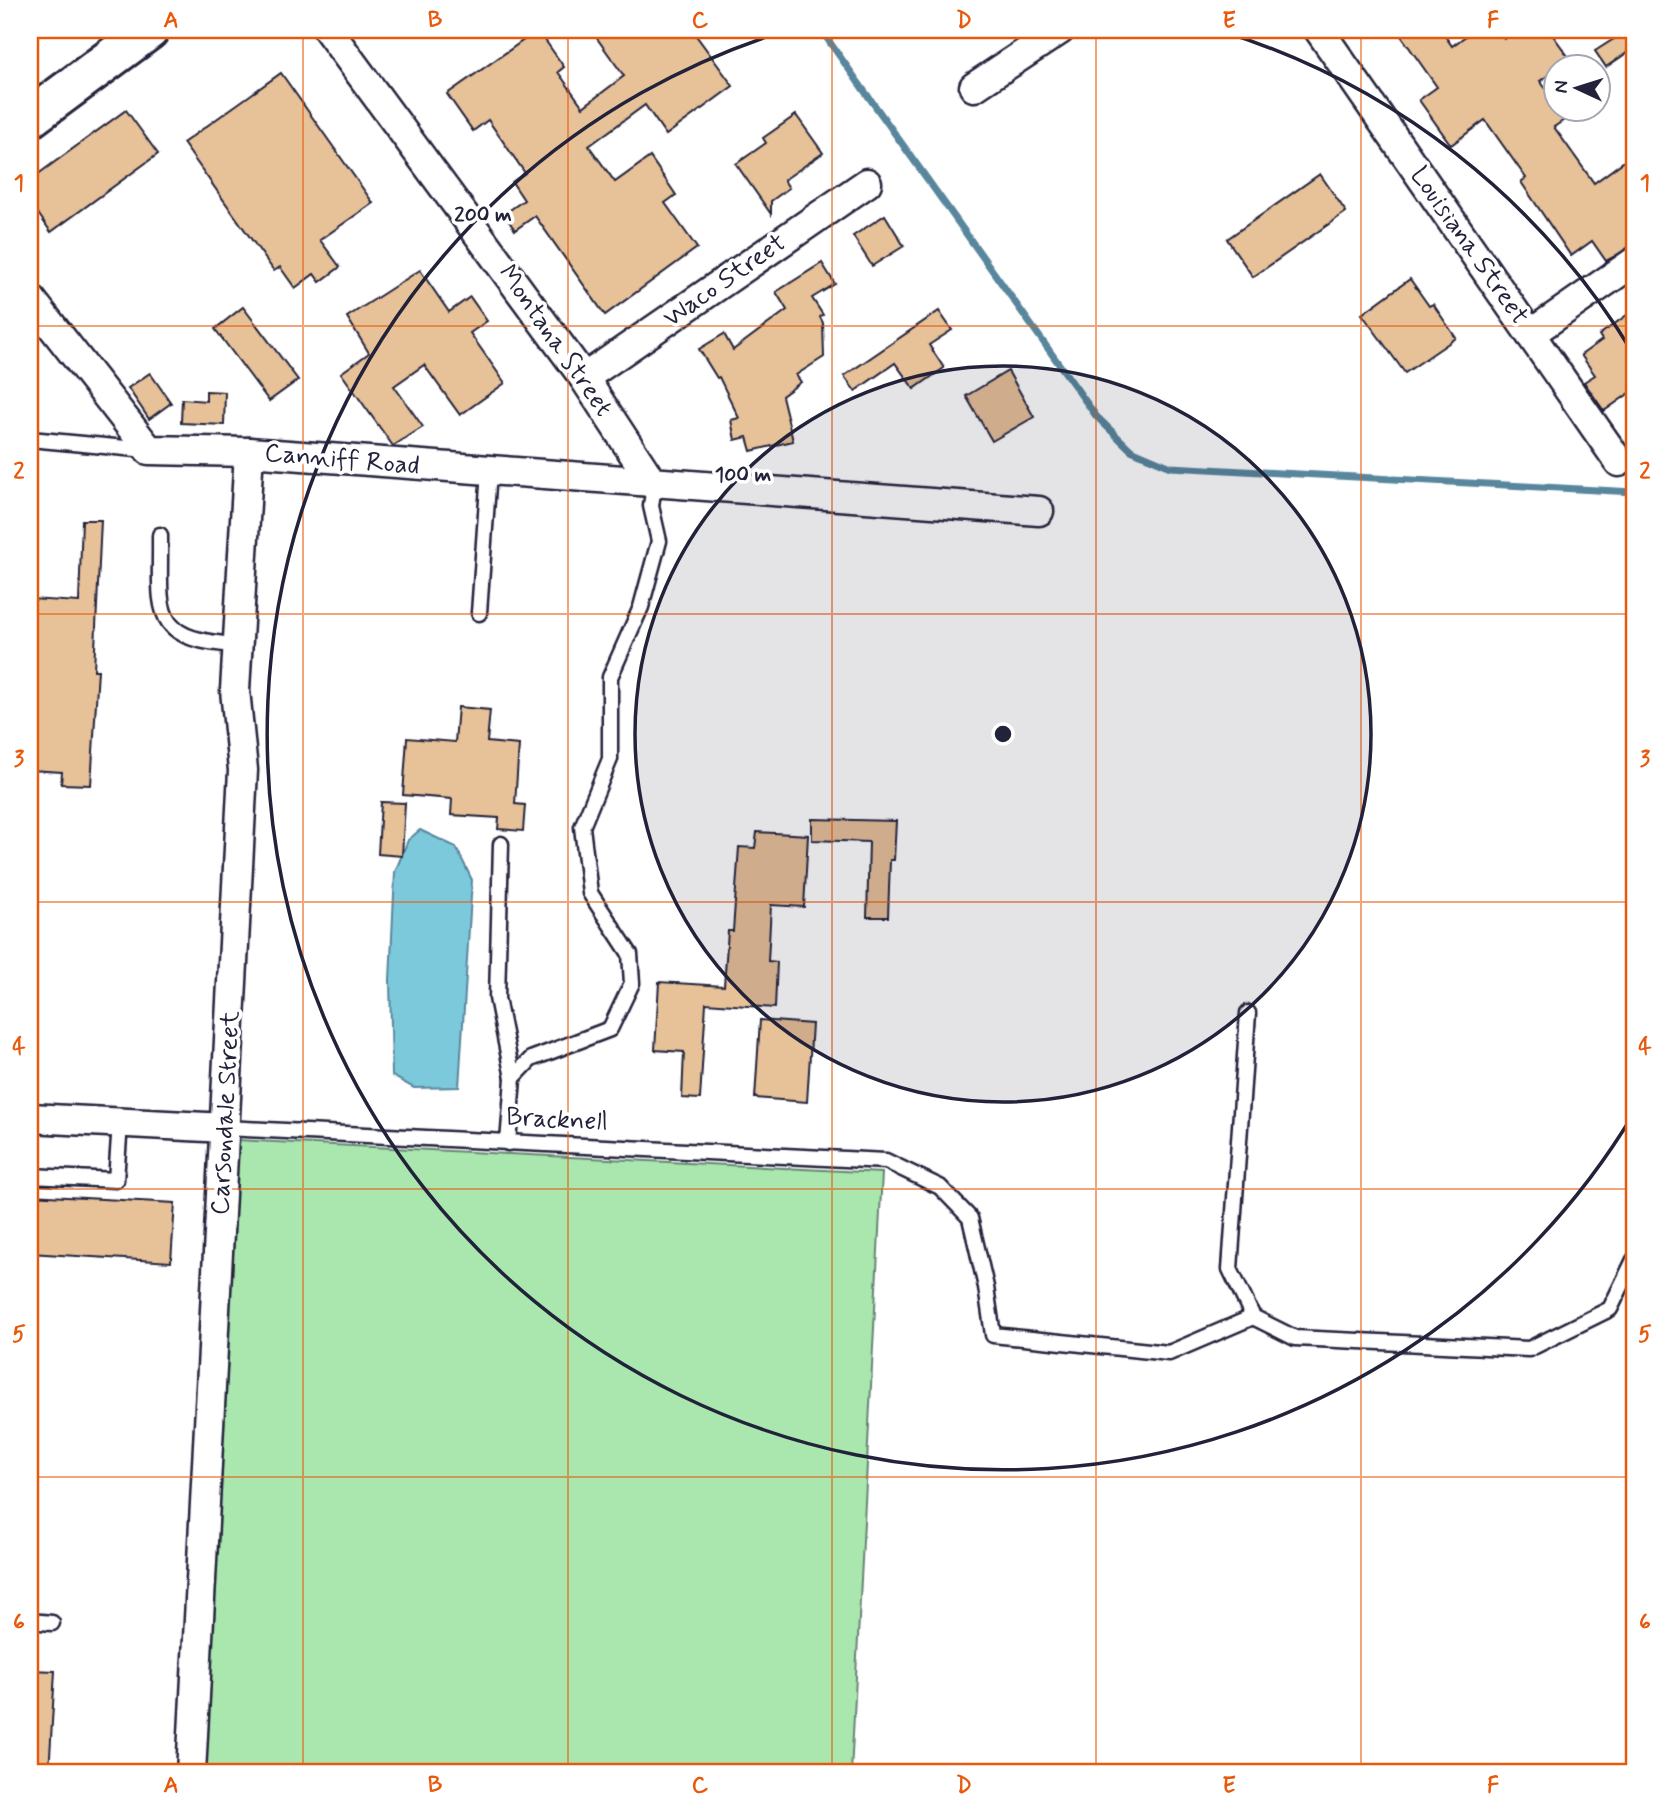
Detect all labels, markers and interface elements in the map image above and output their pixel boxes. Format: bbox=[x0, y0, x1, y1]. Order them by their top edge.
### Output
text: A bbox=[163, 6, 179, 36]
text: B bbox=[428, 6, 443, 36]
text: C bbox=[692, 6, 709, 36]
text: D bbox=[956, 6, 972, 36]
text: E bbox=[1222, 6, 1236, 36]
text: F bbox=[1487, 6, 1499, 36]
north arrow bbox=[1542, 52, 1612, 122]
text: N bbox=[1549, 80, 1574, 94]
street label: Louisiana Street bbox=[1402, 160, 1536, 332]
text: 1 bbox=[14, 169, 24, 199]
text: 1 bbox=[1640, 169, 1650, 199]
text: 200 m bbox=[454, 201, 512, 229]
street label: Waco Street bbox=[657, 226, 793, 336]
street label: Montana Street bbox=[490, 258, 620, 424]
street label: Canniff Road bbox=[263, 436, 421, 484]
text: 2 bbox=[13, 457, 25, 487]
text: 2 bbox=[1639, 457, 1651, 487]
text: 100 m bbox=[715, 461, 771, 489]
centre of rings bbox=[991, 722, 1015, 746]
text: 3 bbox=[14, 745, 25, 775]
text: 3 bbox=[1640, 745, 1651, 775]
street label: Carsondale Street bbox=[204, 1010, 248, 1216]
text: 4 bbox=[12, 1032, 26, 1062]
text: 4 bbox=[1638, 1032, 1652, 1062]
street label: Bracknell bbox=[505, 1100, 609, 1140]
text: 5 bbox=[12, 1320, 26, 1350]
text: 5 bbox=[1638, 1320, 1652, 1350]
text: 6 bbox=[13, 1608, 25, 1638]
text: 6 bbox=[1639, 1608, 1651, 1638]
text: A bbox=[163, 1771, 179, 1801]
text: B bbox=[428, 1771, 443, 1801]
text: C bbox=[692, 1771, 709, 1801]
text: D bbox=[956, 1771, 972, 1801]
text: E bbox=[1222, 1771, 1236, 1801]
text: F bbox=[1487, 1771, 1499, 1801]

